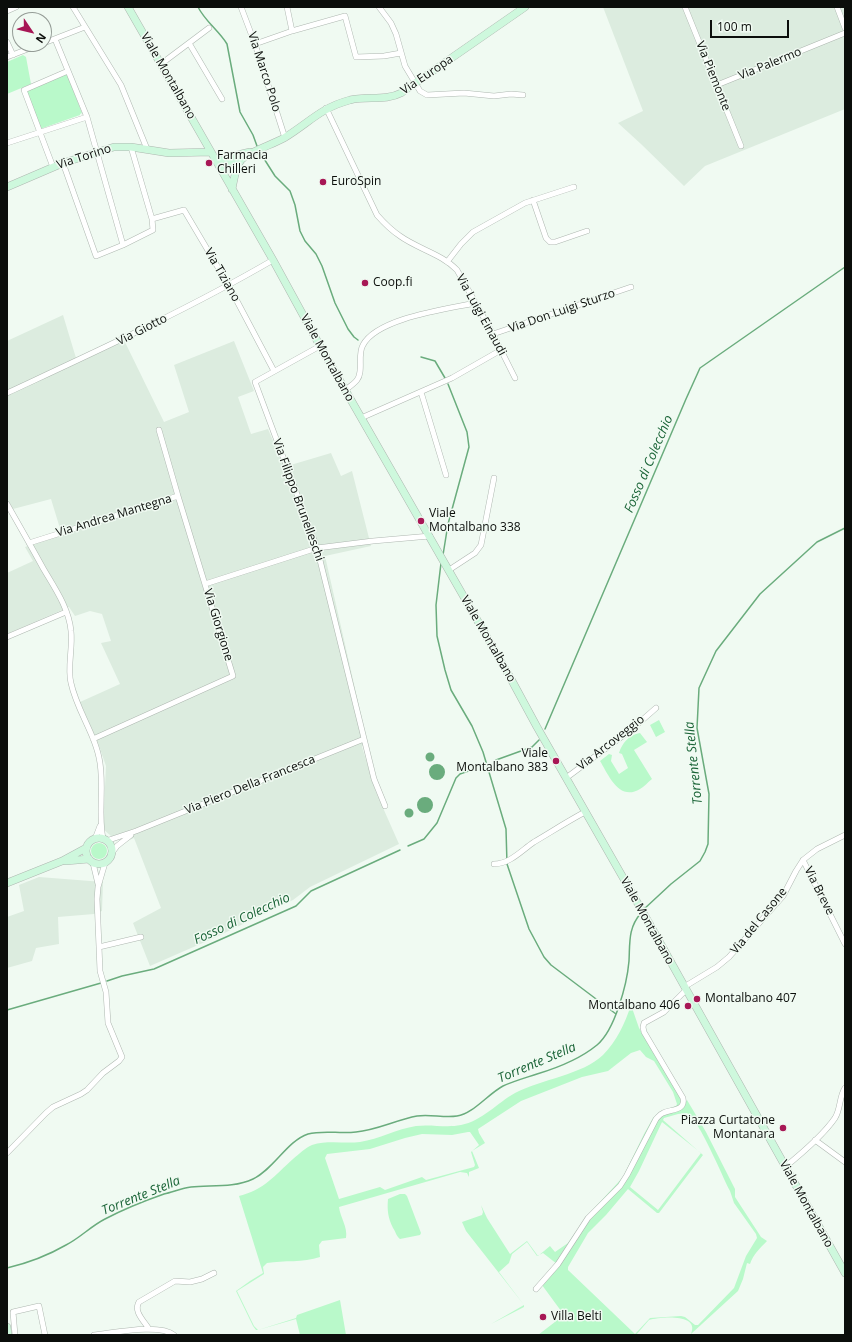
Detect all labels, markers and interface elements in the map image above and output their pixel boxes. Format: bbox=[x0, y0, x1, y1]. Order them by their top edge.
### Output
north arrow bbox=[12, 12, 52, 52]
scale bar bbox=[712, 12, 791, 38]
text: 100 m bbox=[717, 18, 752, 35]
street label: Viale Montalbano bbox=[137, 30, 199, 122]
street label: Via Marco Polo bbox=[244, 30, 284, 114]
text: N bbox=[33, 31, 50, 47]
street label: Via Piemonte bbox=[693, 39, 733, 113]
street label: Via Palermo bbox=[736, 45, 804, 83]
street label: Via Europa bbox=[398, 52, 456, 98]
street label: Via Torino bbox=[55, 141, 113, 173]
place label: Farmacia Chilleri bbox=[217, 149, 268, 177]
marker: Farmacia Chilleri bbox=[204, 158, 214, 168]
place label: EuroSpin bbox=[331, 175, 381, 189]
marker: EuroSpin bbox=[318, 177, 328, 187]
street label: Via Tiziano bbox=[201, 246, 243, 304]
street label: Via Luigi Einaudi bbox=[453, 272, 509, 358]
place label: Coop.fi bbox=[373, 276, 413, 290]
marker: Coop.fi bbox=[360, 278, 370, 288]
street label: Via Don Luigi Sturzo bbox=[507, 286, 617, 336]
street label: Via Giotto bbox=[114, 311, 170, 349]
street label: Viale Montalbano bbox=[297, 312, 357, 404]
water label: Fosso di Colecchio bbox=[621, 413, 677, 515]
street label: Via Filippo Brunelleschi bbox=[269, 437, 327, 563]
street label: Via Andrea Mantegna bbox=[54, 492, 174, 540]
place label: Viale Montalbano 338 bbox=[429, 507, 521, 535]
marker: Viale Montalbano 338 bbox=[416, 516, 426, 526]
street label: Via Giorgione bbox=[200, 587, 236, 663]
street label: Viale Montalbano bbox=[457, 593, 519, 685]
street label: Via Arcoveggio bbox=[574, 712, 648, 774]
water label: Torrente Stella bbox=[682, 721, 706, 805]
place label: Viale Montalbano 383 bbox=[456, 747, 548, 775]
street label: Via Piero Della Francesca bbox=[183, 752, 317, 818]
marker: Viale Montalbano 383 bbox=[551, 756, 561, 766]
street label: Via Breve bbox=[801, 865, 837, 917]
street label: Viale Montalbano bbox=[617, 875, 677, 967]
street label: Via del Casone bbox=[728, 885, 790, 957]
water label: Fosso di Colecchio bbox=[191, 890, 293, 948]
place label: Montalbano 407 bbox=[705, 992, 797, 1006]
marker: Montalbano 407 bbox=[692, 994, 702, 1004]
place label: Montalbano 406 bbox=[588, 999, 680, 1013]
marker: Montalbano 406 bbox=[683, 1001, 693, 1011]
water label: Torrente Stella bbox=[496, 1040, 578, 1086]
place label: Piazza Curtatone Montanara bbox=[681, 1114, 775, 1142]
marker: Piazza Curtatone Montanara bbox=[778, 1123, 788, 1133]
street label: Viale Montalbano bbox=[776, 1158, 836, 1250]
water label: Torrente Stella bbox=[99, 1173, 183, 1219]
place label: Villa Belti bbox=[551, 1310, 602, 1324]
marker: Villa Belti bbox=[538, 1312, 548, 1322]

